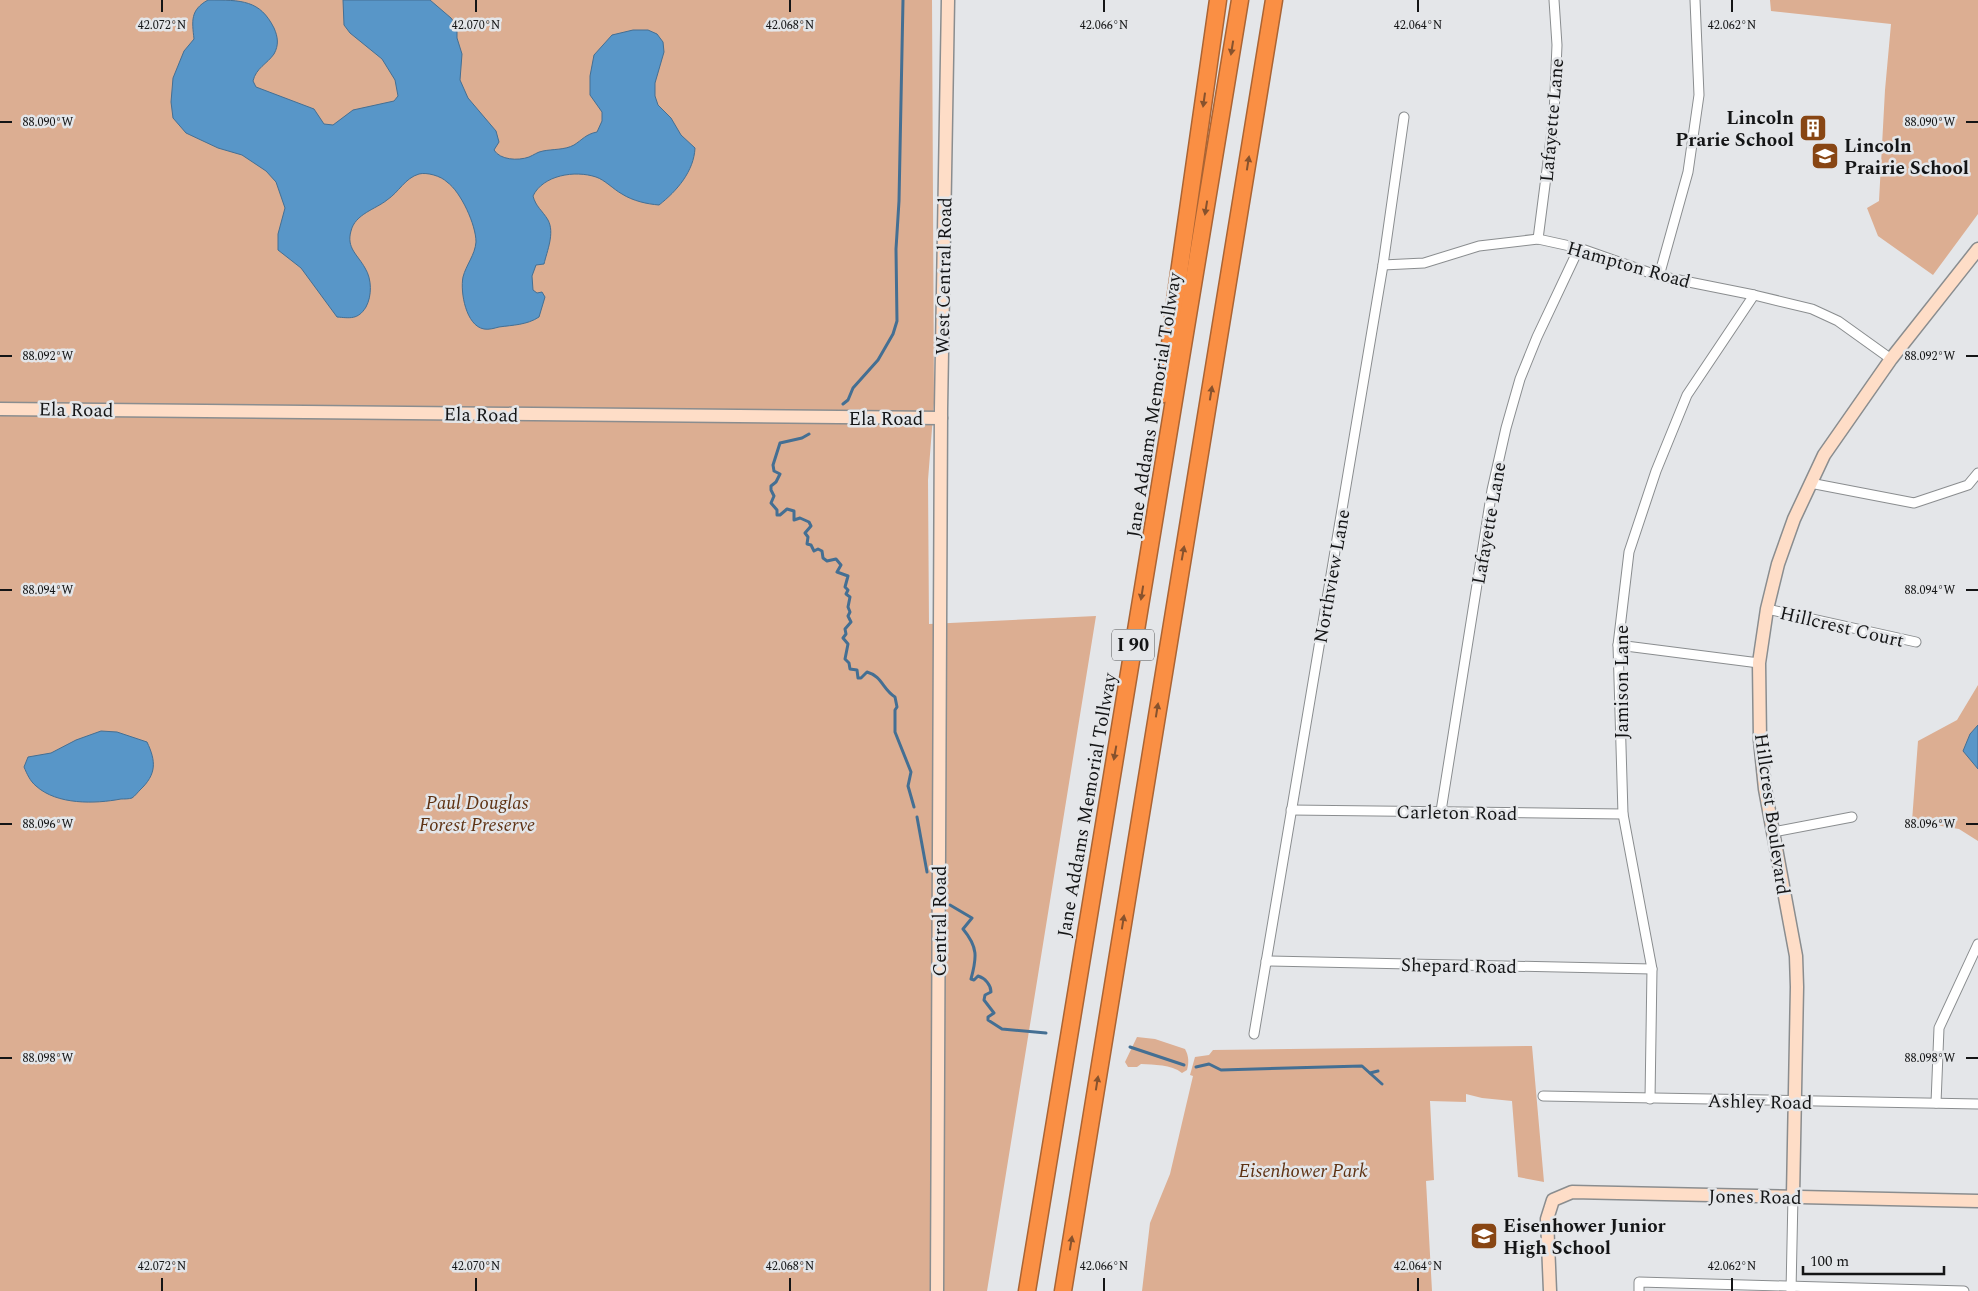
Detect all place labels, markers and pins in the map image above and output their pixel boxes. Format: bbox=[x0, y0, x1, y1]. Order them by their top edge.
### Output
place label: Lincoln Prarie School bbox=[1675, 104, 1794, 155]
building icon: Lincoln Prarie School bbox=[1798, 113, 1828, 143]
place label: Lincoln Prairie School bbox=[1844, 132, 1969, 183]
school or university icon: Lincoln Prairie School bbox=[1810, 141, 1840, 171]
place label: Eisenhower Junior High School bbox=[1503, 1212, 1667, 1263]
school or university icon: Eisenhower Junior High School bbox=[1469, 1221, 1499, 1251]

